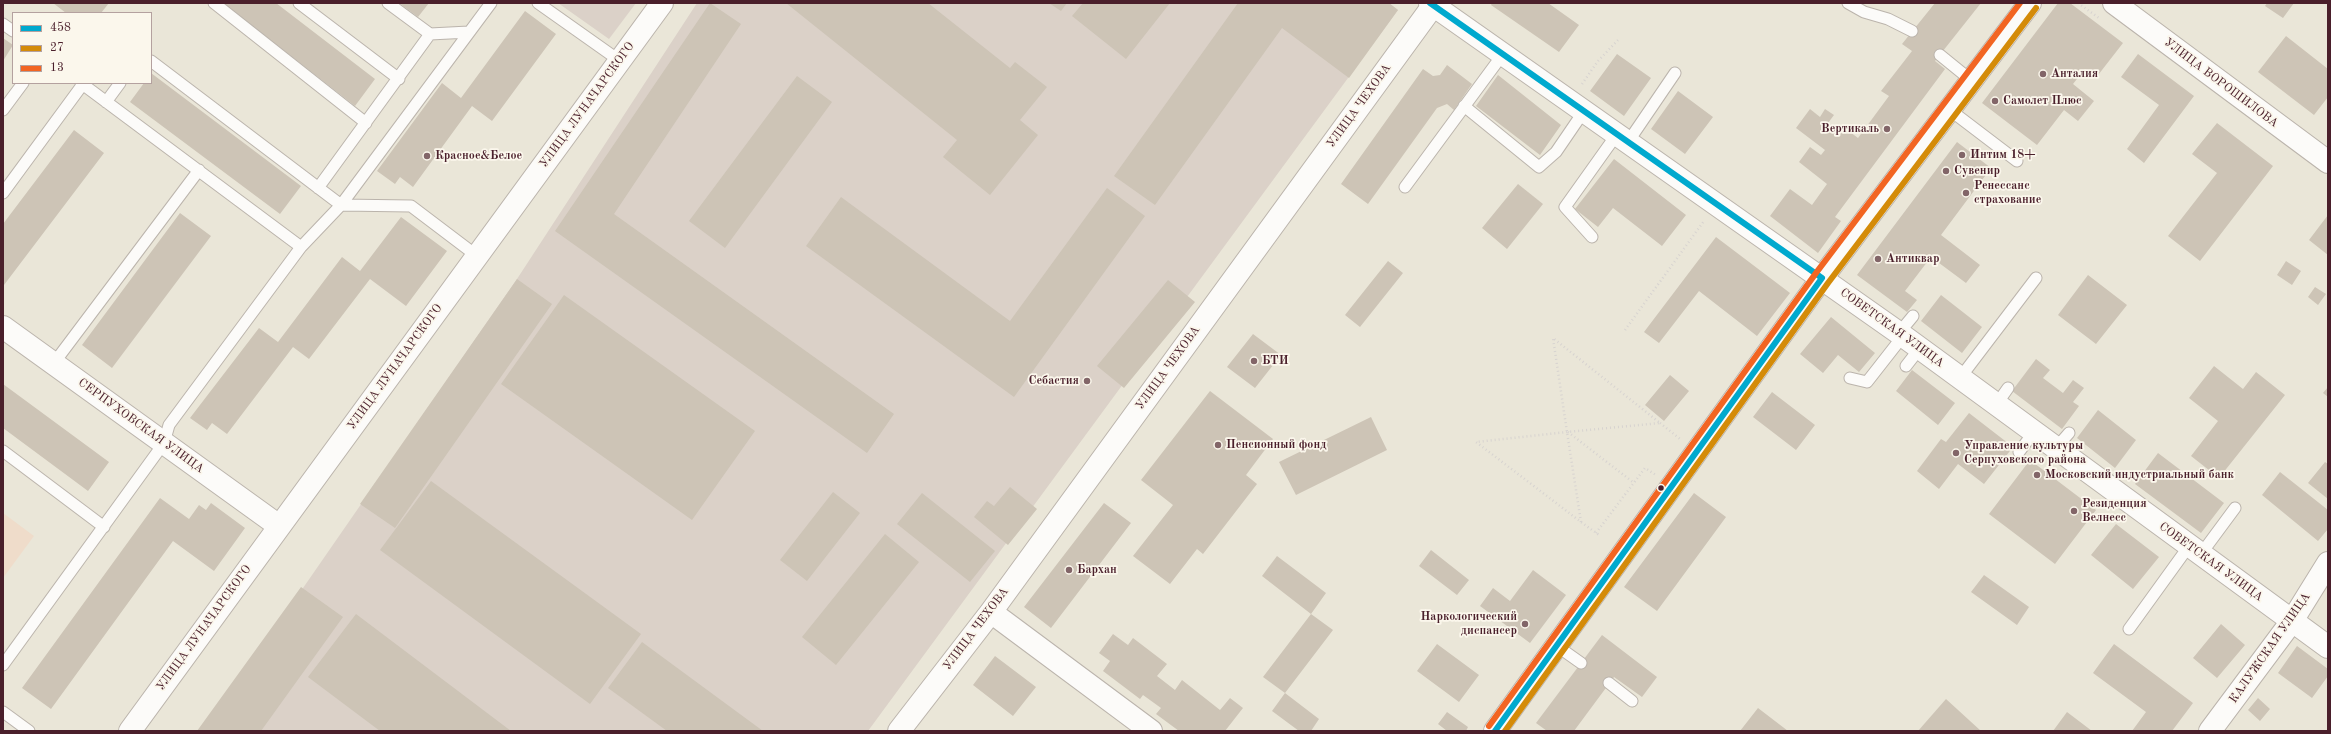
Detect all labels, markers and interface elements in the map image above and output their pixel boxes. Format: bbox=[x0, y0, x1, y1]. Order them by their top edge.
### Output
legend bbox=[12, 12, 152, 84]
text: 458 bbox=[50, 22, 71, 34]
street label: УЛИЦА ВОРОШИЛОВА bbox=[2161, 35, 2281, 131]
street label: УЛИЦА ЛУНАЧАРСКОГО bbox=[537, 39, 637, 171]
text: 27 bbox=[50, 42, 64, 54]
street label: УЛИЦА ЧЕХОВА bbox=[1324, 61, 1394, 151]
text: 13 bbox=[50, 62, 64, 74]
place label: Анталия bbox=[2051, 67, 2098, 81]
marker: Анталия bbox=[2038, 69, 2048, 79]
place label: Самолет Плюс bbox=[2003, 94, 2082, 108]
marker: Самолет Плюс bbox=[1990, 96, 2000, 106]
place label: Вертикаль bbox=[1821, 122, 1879, 136]
marker: Вертикаль bbox=[1882, 124, 1892, 134]
place label: Интим 18+ bbox=[1970, 148, 2036, 162]
place label: Красное&Белое bbox=[435, 149, 522, 163]
marker: Интим 18+ bbox=[1957, 150, 1967, 160]
marker: Красное&Белое bbox=[422, 151, 432, 161]
place label: Сувенир bbox=[1954, 164, 2000, 178]
marker: Сувенир bbox=[1941, 166, 1951, 176]
place label: Ренессанс страхование bbox=[1974, 179, 2041, 207]
marker: Ренессанс страхование bbox=[1961, 188, 1971, 198]
place label: Антиквар bbox=[1886, 252, 1939, 266]
marker: Антиквар bbox=[1873, 254, 1883, 264]
street label: СОВЕТСКАЯ УЛИЦА bbox=[1837, 285, 1947, 371]
street label: УЛИЦА ЛУНАЧАРСКОГО bbox=[345, 301, 445, 433]
street label: УЛИЦА ЧЕХОВА bbox=[1133, 323, 1203, 413]
place label: БТИ bbox=[1262, 354, 1289, 368]
marker: БТИ bbox=[1249, 356, 1259, 366]
place label: Себастия bbox=[1029, 374, 1079, 388]
street label: СЕРПУХОВСКАЯ УЛИЦА bbox=[75, 375, 207, 477]
marker: Себастия bbox=[1082, 376, 1092, 386]
place label: Пенсионный фонд bbox=[1226, 438, 1326, 452]
place label: Управление культуры Серпуховского района bbox=[1964, 439, 2086, 467]
marker: Пенсионный фонд bbox=[1213, 440, 1223, 450]
marker: Управление культуры Серпуховского района bbox=[1951, 448, 1961, 458]
place label: Московский индустриальный банк bbox=[2045, 468, 2234, 482]
marker: Московский индустриальный банк bbox=[2032, 470, 2042, 480]
unlabelled marker bbox=[1656, 483, 1666, 493]
place label: Резиденция Велнесс bbox=[2082, 497, 2147, 525]
marker: Резиденция Велнесс bbox=[2069, 506, 2079, 516]
street label: СОВЕТСКАЯ УЛИЦА bbox=[2156, 519, 2266, 605]
street label: УЛИЦА ЛУНАЧАРСКОГО bbox=[154, 562, 254, 694]
place label: Бархан bbox=[1077, 563, 1117, 577]
marker: Бархан bbox=[1064, 565, 1074, 575]
street label: УЛИЦА ЧЕХОВА bbox=[940, 585, 1012, 673]
street label: КАЛУЖСКАЯ УЛИЦА bbox=[2226, 590, 2314, 706]
place label: Наркологический диспансер bbox=[1420, 610, 1517, 638]
marker: Наркологический диспансер bbox=[1520, 619, 1530, 629]

